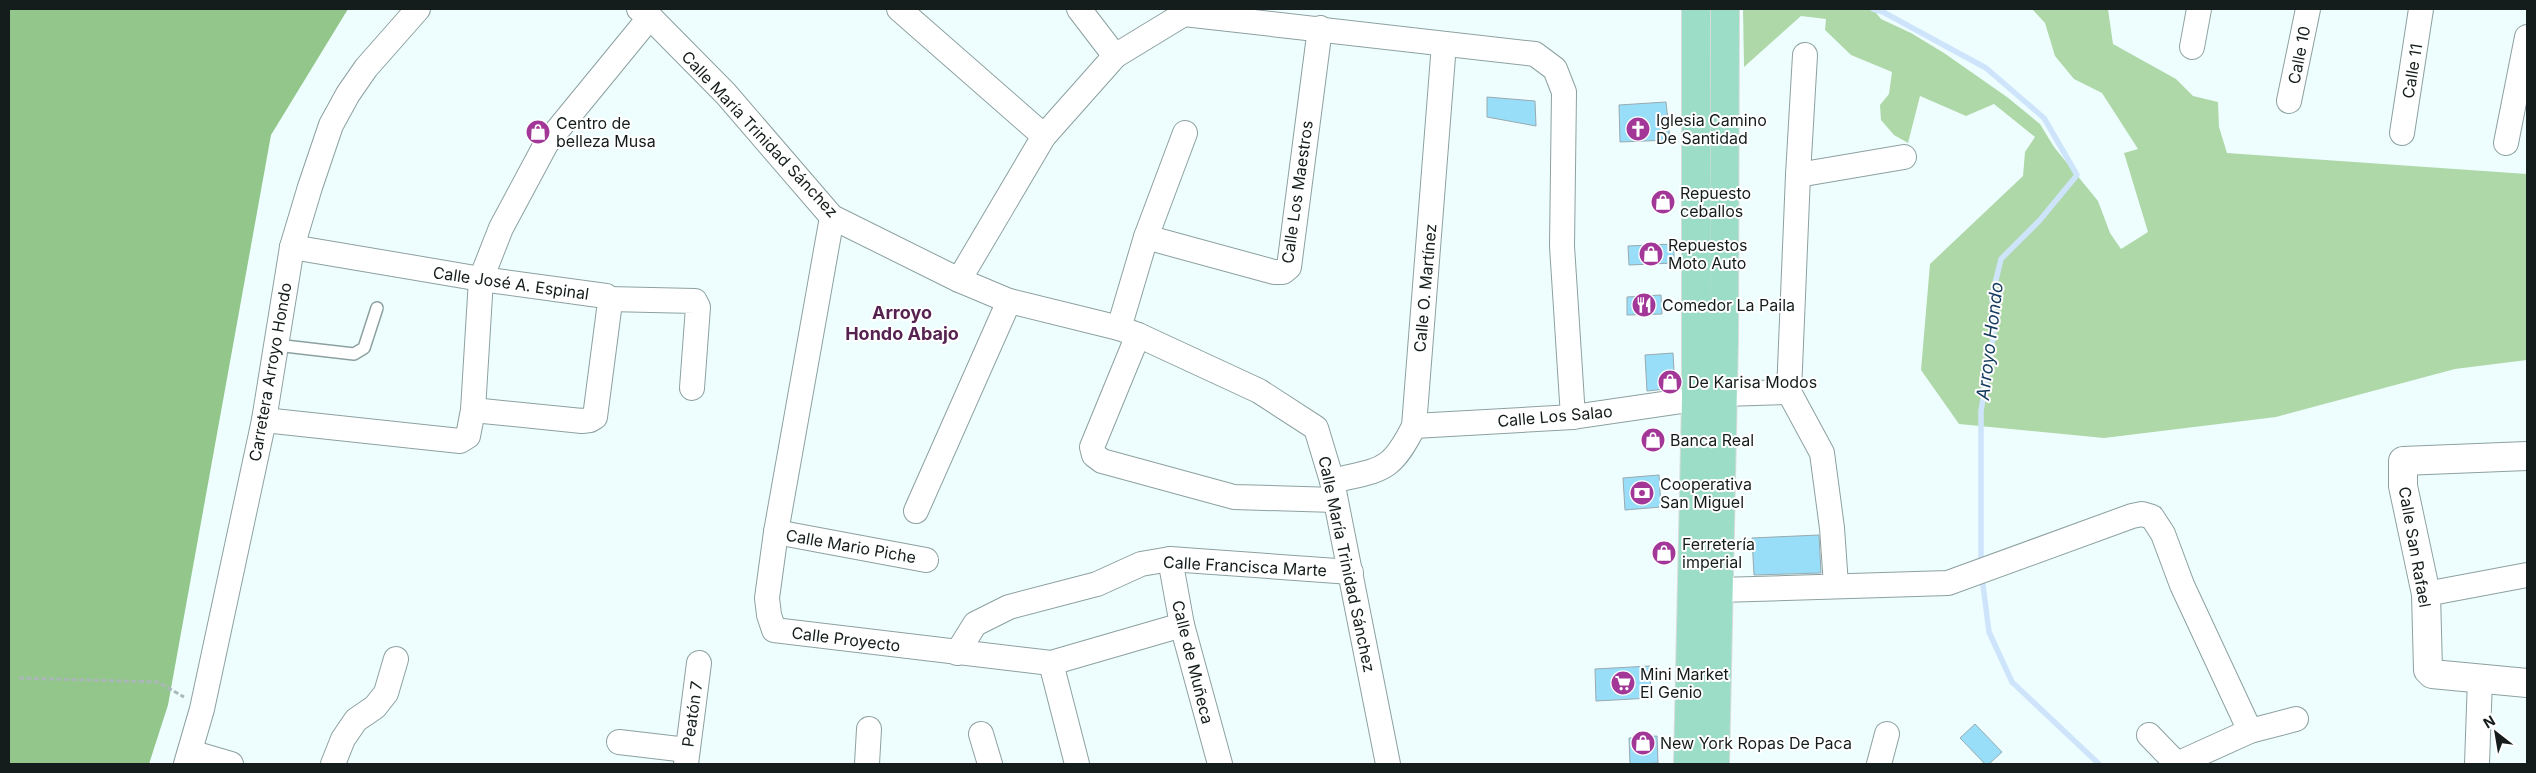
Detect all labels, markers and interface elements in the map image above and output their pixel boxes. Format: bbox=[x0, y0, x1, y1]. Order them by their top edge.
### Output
street label: Calle 10 bbox=[2284, 24, 2314, 86]
street label: Calle 11 bbox=[2398, 42, 2426, 100]
street label: Calle María Trinidad Sánchez bbox=[677, 47, 843, 221]
place label: Iglesia Camino De Santidad bbox=[1656, 110, 1767, 148]
place label: Centro de belleza Musa bbox=[556, 113, 656, 151]
church icon: Iglesia Camino De Santidad bbox=[1625, 116, 1651, 142]
shop icon: Centro de belleza Musa bbox=[525, 119, 551, 145]
street label: Calle Los Maestros bbox=[1277, 119, 1317, 265]
place label: Repuesto ceballos bbox=[1680, 183, 1751, 221]
shop icon: Repuesto ceballos bbox=[1650, 189, 1676, 215]
street label: Calle O. Martínez bbox=[1409, 223, 1441, 353]
place label: Repuestos Moto Auto bbox=[1668, 235, 1748, 273]
shop icon: Repuestos Moto Auto bbox=[1638, 241, 1664, 267]
street label: Calle José A. Espinal bbox=[432, 262, 590, 304]
street label: Carretera Arroyo Hondo bbox=[244, 281, 296, 463]
water label: Arroyo Hondo bbox=[1972, 281, 2007, 402]
restaurant icon: Comedor La Paila bbox=[1631, 292, 1657, 318]
place label: Comedor La Paila bbox=[1662, 295, 1795, 315]
district label: Arroyo Hondo Abajo bbox=[845, 302, 959, 344]
shop icon: De Karisa Modos bbox=[1657, 369, 1683, 395]
place label: De Karisa Modos bbox=[1688, 372, 1817, 392]
street label: Calle Los Salao bbox=[1497, 401, 1613, 431]
shop icon: Banca Real bbox=[1640, 427, 1666, 453]
place label: Banca Real bbox=[1670, 430, 1754, 450]
street label: Calle María Trinidad Sánchez bbox=[1314, 454, 1380, 674]
place label: Cooperativa San Miguel bbox=[1660, 474, 1752, 512]
bank icon: Cooperativa San Miguel bbox=[1629, 480, 1655, 506]
street label: Calle San Rafael bbox=[2395, 485, 2435, 609]
street label: Calle Mario Piche bbox=[784, 525, 918, 567]
place label: Ferretería imperial bbox=[1682, 534, 1755, 572]
shop icon: Ferretería imperial bbox=[1651, 540, 1677, 566]
street label: Calle Francisca Marte bbox=[1163, 552, 1327, 580]
street label: Calle de Muñeca bbox=[1168, 598, 1218, 726]
street label: Calle Proyecto bbox=[791, 622, 901, 656]
place label: Mini Market El Genio bbox=[1640, 664, 1729, 702]
supermarket icon: Mini Market El Genio bbox=[1610, 670, 1636, 696]
street label: Peatón 7 bbox=[677, 680, 707, 748]
north arrow bbox=[2471, 708, 2521, 758]
text: N bbox=[2480, 711, 2498, 731]
shop icon: New York Ropas De Paca bbox=[1630, 730, 1656, 756]
place label: New York Ropas De Paca bbox=[1660, 733, 1852, 753]

